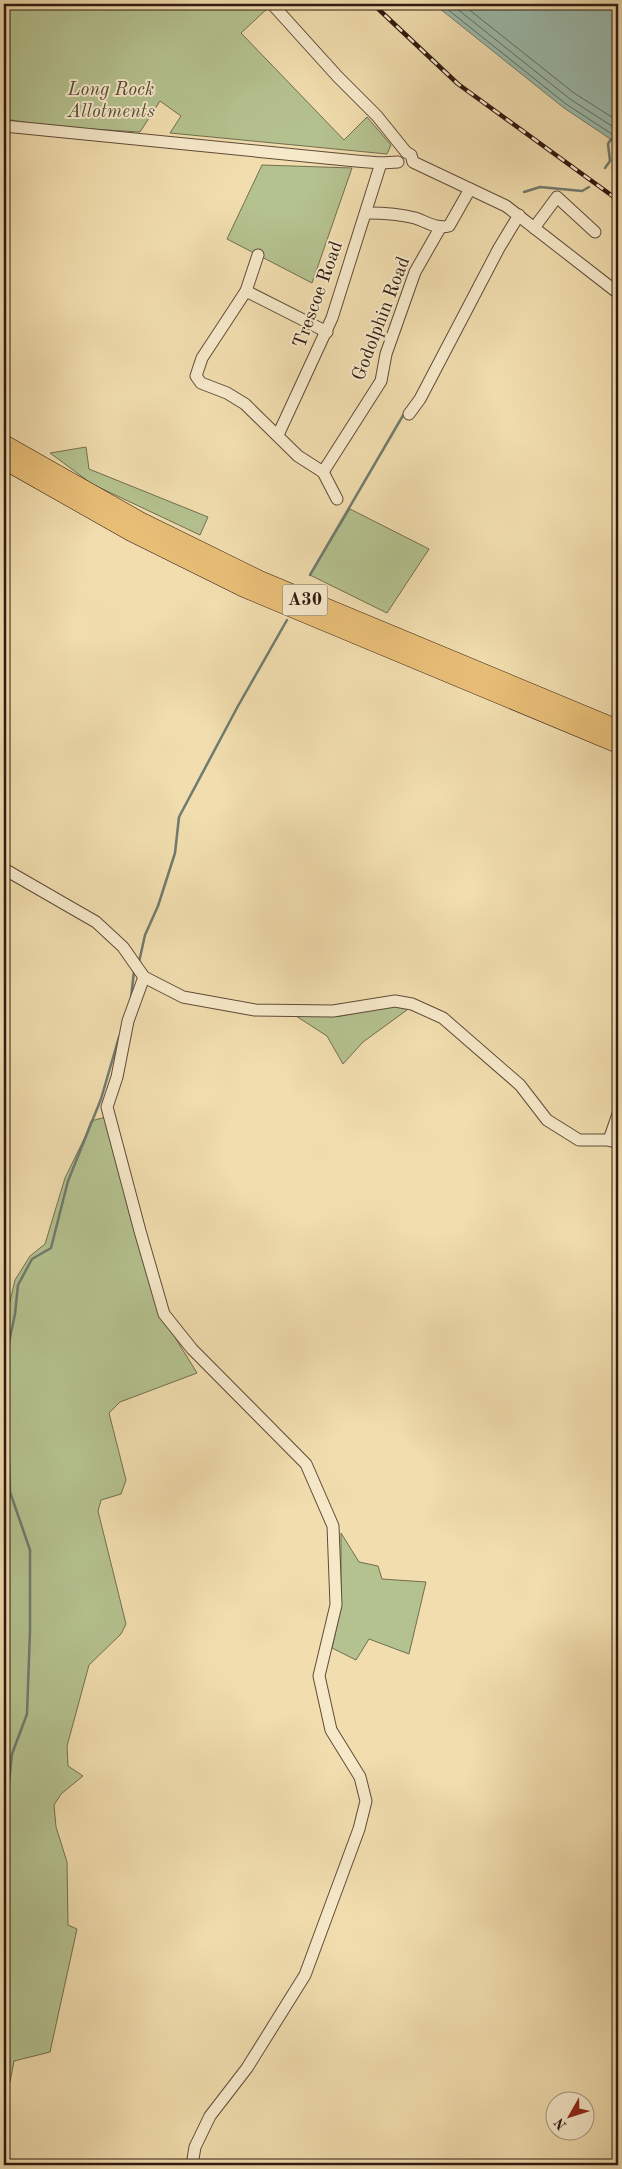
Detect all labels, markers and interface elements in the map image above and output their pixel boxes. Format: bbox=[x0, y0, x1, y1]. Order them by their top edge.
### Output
park label: Long Rock Allotments bbox=[66, 81, 155, 122]
street label: Trescoe Road bbox=[291, 239, 347, 351]
street label: Godolphin Road bbox=[350, 254, 414, 383]
road number: A30 bbox=[282, 584, 328, 616]
north arrow bbox=[544, 2092, 594, 2142]
text: N bbox=[552, 2115, 569, 2132]

